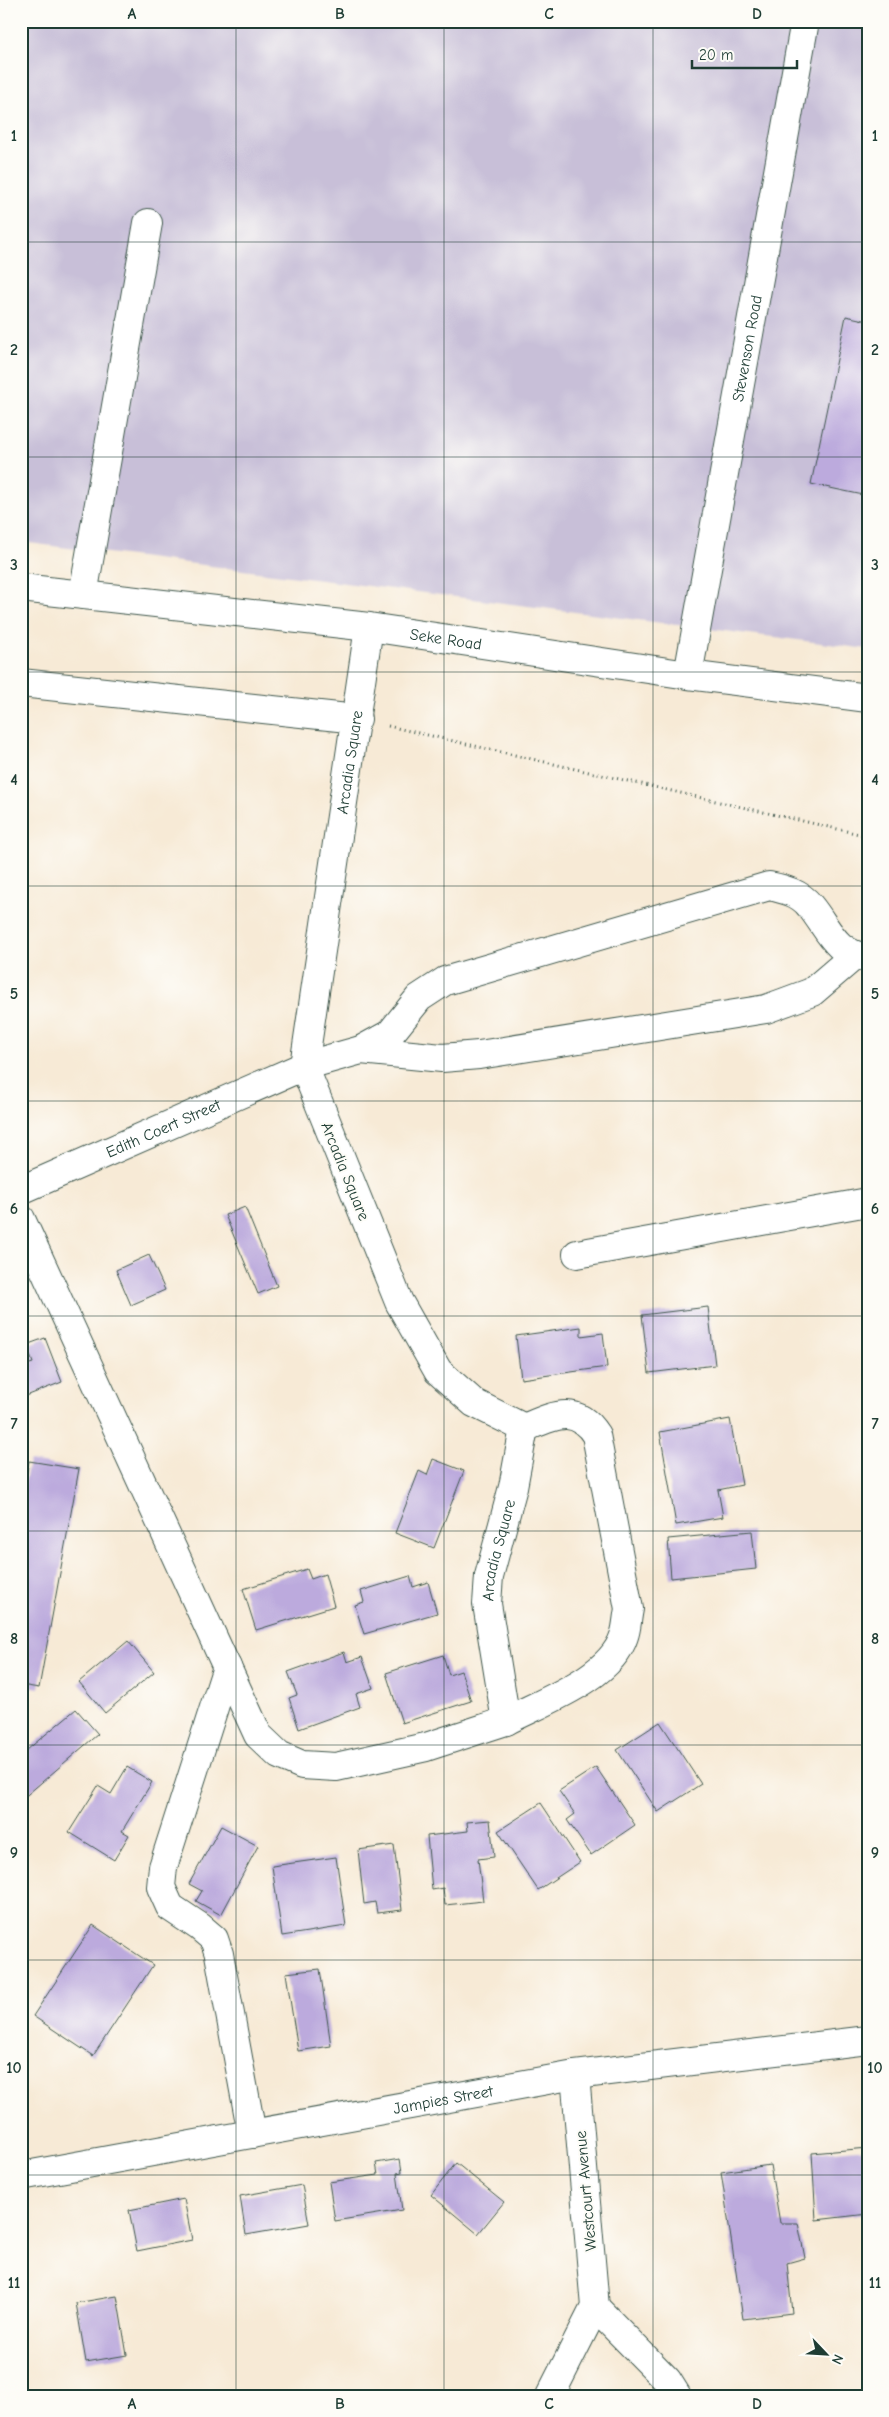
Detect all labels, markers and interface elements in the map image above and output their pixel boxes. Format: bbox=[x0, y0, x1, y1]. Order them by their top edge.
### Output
text: A bbox=[128, 5, 137, 23]
text: B bbox=[335, 5, 345, 23]
text: C bbox=[544, 5, 554, 23]
text: D bbox=[752, 5, 762, 23]
scale bar bbox=[692, 38, 796, 70]
text: 20 m bbox=[699, 46, 733, 64]
text: 1 bbox=[11, 127, 17, 145]
text: 1 bbox=[872, 127, 878, 145]
street label: Stevenson Road bbox=[729, 294, 766, 403]
text: 2 bbox=[10, 341, 18, 359]
text: 2 bbox=[871, 341, 879, 359]
text: 3 bbox=[10, 556, 18, 574]
text: 3 bbox=[871, 556, 879, 574]
street label: Seke Road bbox=[409, 625, 483, 654]
street label: Arcadia Square bbox=[333, 709, 367, 815]
text: 4 bbox=[10, 771, 18, 789]
text: 4 bbox=[871, 771, 879, 789]
text: 5 bbox=[10, 985, 18, 1003]
text: 5 bbox=[871, 985, 879, 1003]
street label: Edith Coert Street bbox=[103, 1096, 224, 1162]
street label: Arcadia Square bbox=[317, 1120, 373, 1223]
text: 6 bbox=[10, 1200, 18, 1218]
text: 6 bbox=[871, 1200, 879, 1218]
text: 7 bbox=[10, 1415, 18, 1433]
text: 7 bbox=[871, 1415, 879, 1433]
street label: Arcadia Square bbox=[479, 1497, 519, 1602]
text: 8 bbox=[10, 1630, 18, 1648]
text: 8 bbox=[871, 1630, 879, 1648]
text: 9 bbox=[10, 1844, 18, 1862]
text: 9 bbox=[871, 1844, 879, 1862]
text: 10 bbox=[6, 2059, 22, 2077]
text: 10 bbox=[867, 2059, 883, 2077]
street label: Jampies Street bbox=[392, 2082, 495, 2118]
street label: Westcourt Avenue bbox=[572, 2130, 600, 2252]
text: 11 bbox=[8, 2274, 20, 2292]
text: 11 bbox=[869, 2274, 881, 2292]
north arrow bbox=[802, 2330, 852, 2380]
text: N bbox=[828, 2352, 847, 2367]
text: A bbox=[128, 2395, 137, 2413]
text: B bbox=[335, 2395, 345, 2413]
text: C bbox=[544, 2395, 554, 2413]
text: D bbox=[752, 2395, 762, 2413]

